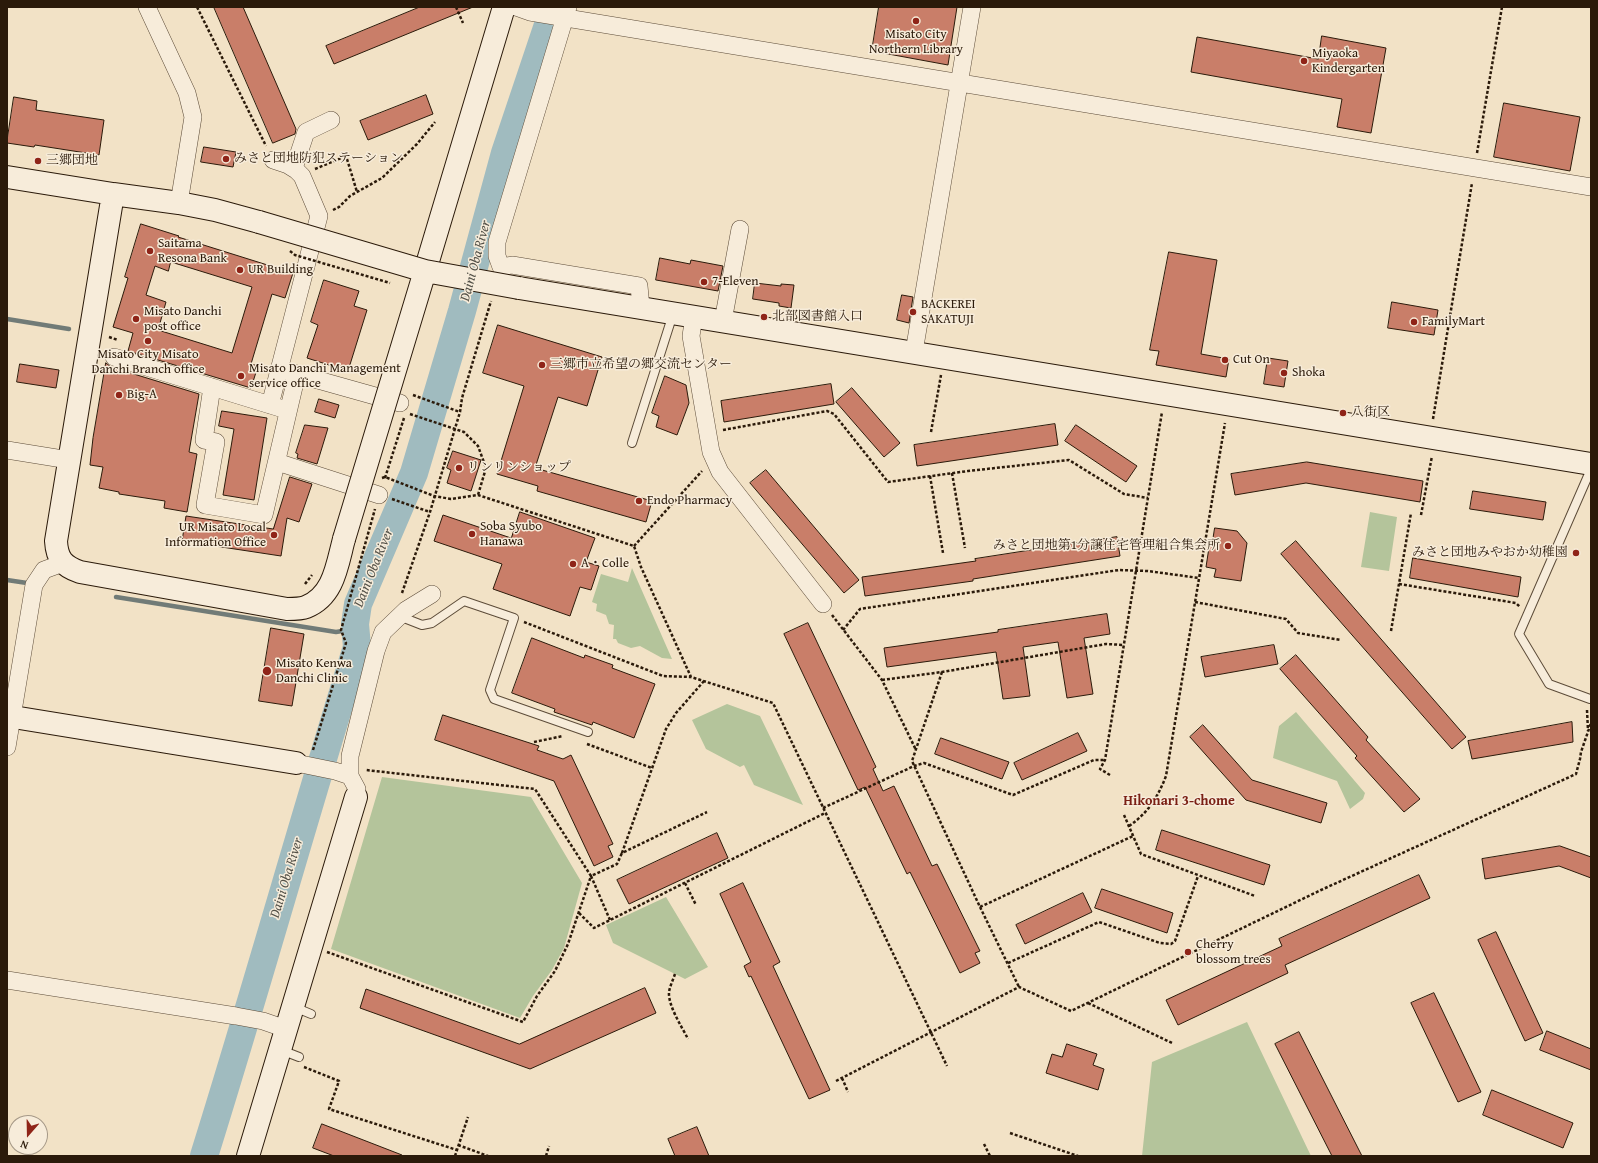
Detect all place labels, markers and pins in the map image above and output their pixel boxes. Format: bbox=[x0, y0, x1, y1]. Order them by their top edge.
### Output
marker: Misato City Northern Library bbox=[911, 16, 921, 26]
place label: Misato City Northern Library bbox=[869, 27, 963, 58]
place label: Miyaoka Kindergarten bbox=[1312, 46, 1385, 77]
marker: Miyaoka Kindergarten bbox=[1299, 56, 1309, 66]
place label: みさと団地防犯ステーション bbox=[234, 151, 403, 167]
place label: 三郷団地 bbox=[46, 153, 98, 169]
marker: みさと団地防犯ステーション bbox=[221, 154, 231, 164]
marker: 三郷団地 bbox=[33, 156, 43, 166]
place label: Saitama Resona Bank bbox=[158, 236, 227, 267]
marker: Saitama Resona Bank bbox=[145, 246, 155, 256]
place label: UR Building bbox=[248, 262, 313, 278]
marker: UR Building bbox=[235, 265, 245, 275]
place label: 7-Eleven bbox=[712, 274, 759, 290]
marker: 7-Eleven bbox=[699, 277, 709, 287]
place label: BACKEREI SAKATUJI bbox=[921, 297, 975, 328]
place label: Misato Danchi post office bbox=[144, 304, 222, 335]
marker: BACKEREI SAKATUJI bbox=[908, 307, 918, 317]
place label: 北部図書館入口 bbox=[772, 309, 863, 325]
marker: 北部図書館入口 bbox=[759, 312, 769, 322]
marker: Misato Danchi post office bbox=[131, 314, 141, 324]
place label: FamilyMart bbox=[1422, 314, 1485, 330]
marker: FamilyMart bbox=[1409, 317, 1419, 327]
marker: Misato City Misato Danchi Branch office bbox=[143, 336, 153, 346]
place label: Misato City Misato Danchi Branch office bbox=[92, 347, 204, 378]
place label: Cut On bbox=[1233, 352, 1270, 368]
marker: Cut On bbox=[1220, 355, 1230, 365]
place label: 三郷市立希望の郷交流センター bbox=[550, 357, 732, 373]
marker: 三郷市立希望の郷交流センター bbox=[537, 360, 547, 370]
place label: Misato Danchi Management service office bbox=[249, 361, 401, 392]
place label: Shoka bbox=[1292, 365, 1325, 381]
marker: Shoka bbox=[1279, 368, 1289, 378]
marker: Misato Danchi Management service office bbox=[236, 371, 246, 381]
place label: Big-A bbox=[127, 387, 157, 403]
marker: Big-A bbox=[114, 390, 124, 400]
place label: 八街区 bbox=[1351, 405, 1390, 421]
marker: 八街区 bbox=[1338, 408, 1348, 418]
place label: リンリンショップ bbox=[467, 460, 571, 476]
marker: リンリンショップ bbox=[454, 463, 464, 473]
place label: Endo Pharmacy bbox=[647, 493, 732, 509]
marker: Endo Pharmacy bbox=[634, 496, 644, 506]
place label: Soba Syubo Hanawa bbox=[480, 519, 542, 550]
place label: UR Misato Local Information Office bbox=[165, 520, 266, 551]
marker: Soba Syubo Hanawa bbox=[467, 529, 477, 539]
marker: UR Misato Local Information Office bbox=[269, 530, 279, 540]
place label: みさと団地第1分譲住宅管理組合集会所 bbox=[993, 538, 1220, 554]
marker: みさと団地第1分譲住宅管理組合集会所 bbox=[1223, 541, 1233, 551]
place label: みさと団地みやおか幼稚園 bbox=[1412, 545, 1568, 561]
marker: みさと団地みやおか幼稚園 bbox=[1571, 548, 1581, 558]
place label: A・Colle bbox=[581, 556, 629, 572]
marker: A・Colle bbox=[568, 559, 578, 569]
place label: Misato Kenwa Danchi Clinic bbox=[276, 656, 352, 687]
marker: Misato Kenwa Danchi Clinic bbox=[261, 665, 273, 677]
place label: Cherry blossom trees bbox=[1196, 937, 1271, 968]
marker: Cherry blossom trees bbox=[1183, 947, 1193, 957]

